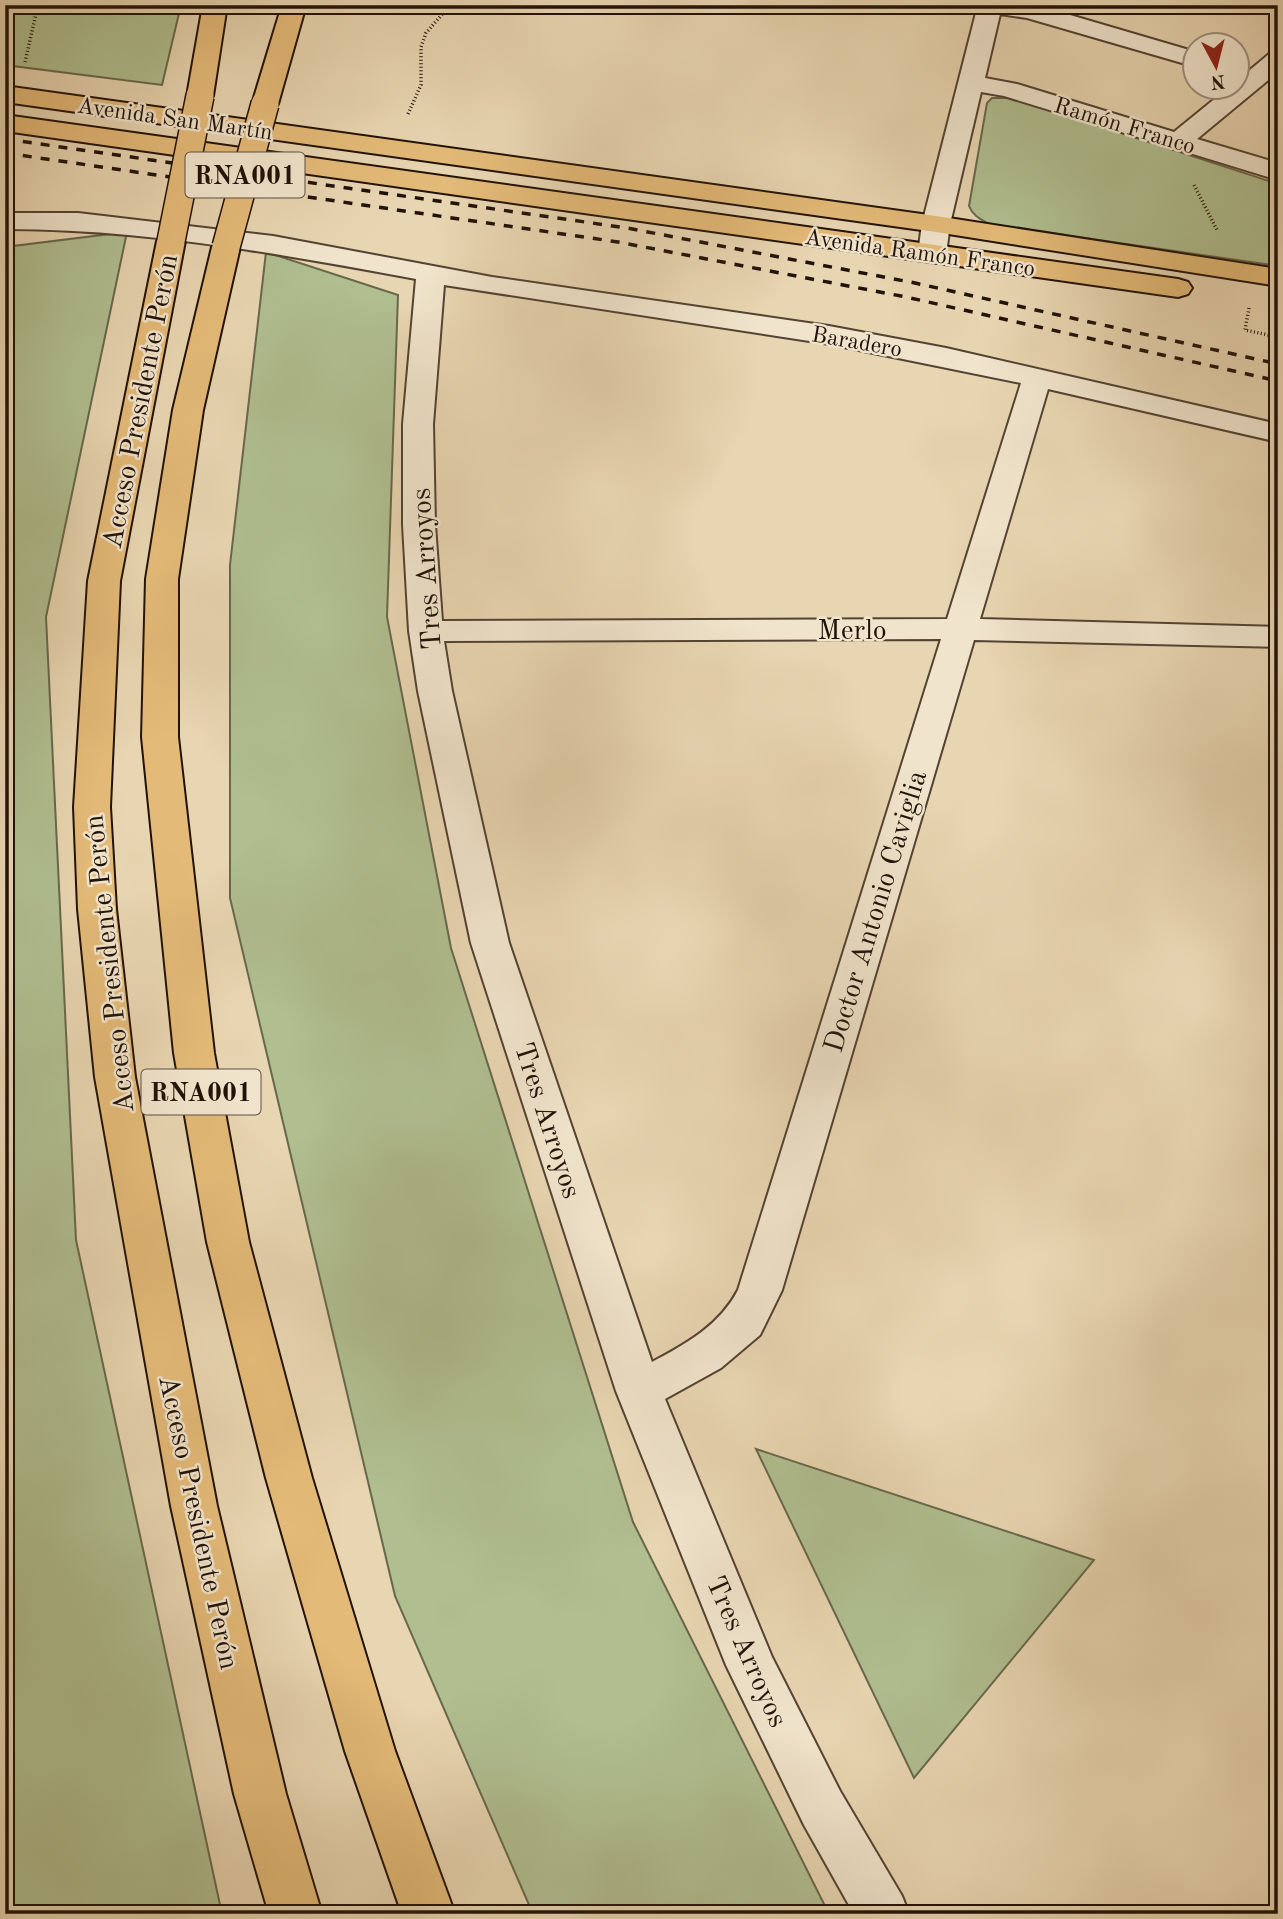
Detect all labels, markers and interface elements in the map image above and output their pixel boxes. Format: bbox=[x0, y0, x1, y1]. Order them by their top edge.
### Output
north arrow bbox=[1182, 32, 1252, 102]
text: N bbox=[1209, 70, 1226, 91]
street label: Avenida San Martín bbox=[75, 94, 274, 145]
street label: Ramón Franco bbox=[1051, 94, 1198, 159]
road number: RNA001 bbox=[186, 152, 304, 198]
street label: Avenida Ramón Franco bbox=[803, 226, 1037, 281]
street label: Acceso Presidente Perón bbox=[100, 252, 184, 551]
street label: Baradero bbox=[810, 323, 904, 362]
street label: Tres Arroyos bbox=[408, 487, 448, 651]
street label: Merlo bbox=[817, 618, 887, 646]
street label: Doctor Antonio Caviglia bbox=[821, 767, 933, 1056]
street label: Acceso Presidente Perón bbox=[81, 813, 141, 1114]
street label: Tres Arroyos bbox=[508, 1040, 585, 1202]
road number: RNA001 bbox=[142, 1070, 260, 1114]
street label: Acceso Presidente Perón bbox=[152, 1373, 242, 1672]
street label: Tres Arroyos bbox=[699, 1572, 791, 1732]

